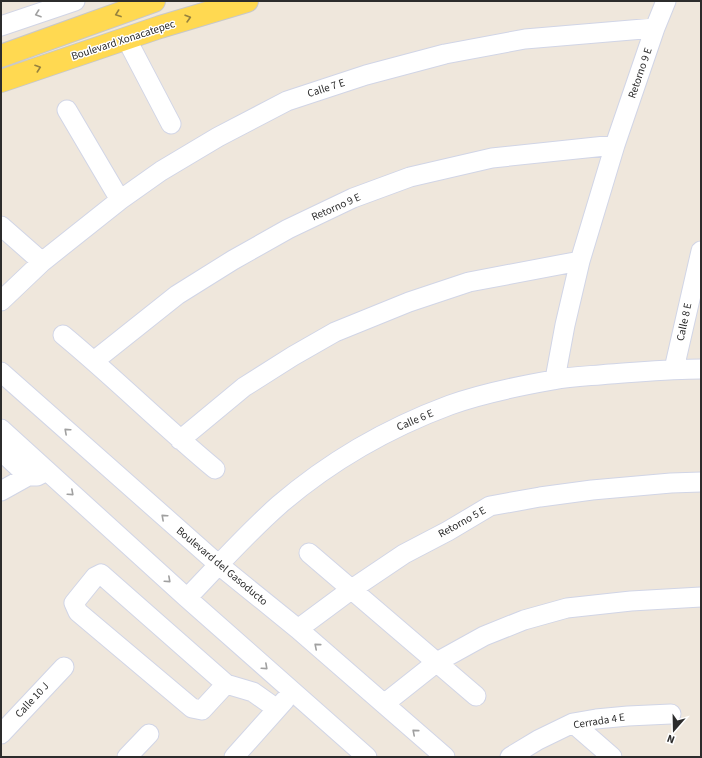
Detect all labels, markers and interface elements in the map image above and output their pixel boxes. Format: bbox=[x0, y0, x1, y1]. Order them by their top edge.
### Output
one-way arrow bbox=[35, 9, 42, 17]
one-way arrow bbox=[114, 9, 121, 18]
one-way arrow bbox=[184, 14, 191, 23]
street label: Boulevard Xonacatepec bbox=[69, 16, 177, 64]
street label: Retorno 9 E bbox=[624, 46, 656, 100]
one-way arrow bbox=[34, 65, 41, 73]
street label: Calle 7 E bbox=[305, 75, 347, 101]
street label: Retorno 9 E bbox=[309, 189, 363, 225]
street label: Calle 8 E bbox=[673, 301, 695, 342]
street label: Calle 6 E bbox=[394, 405, 436, 434]
one-way arrow bbox=[64, 428, 72, 435]
one-way arrow bbox=[67, 488, 74, 495]
street label: Retorno 5 E bbox=[435, 503, 489, 541]
one-way arrow bbox=[162, 515, 169, 522]
street label: Boulevard del Gasoducto bbox=[173, 523, 271, 609]
one-way arrow bbox=[163, 576, 170, 583]
one-way arrow bbox=[314, 643, 322, 651]
one-way arrow bbox=[260, 662, 268, 669]
street label: Calle 10 J bbox=[12, 679, 52, 721]
street label: Cerrada 4 E bbox=[572, 709, 626, 732]
north arrow bbox=[654, 710, 694, 750]
one-way arrow bbox=[412, 729, 420, 736]
text: N bbox=[665, 731, 677, 747]

